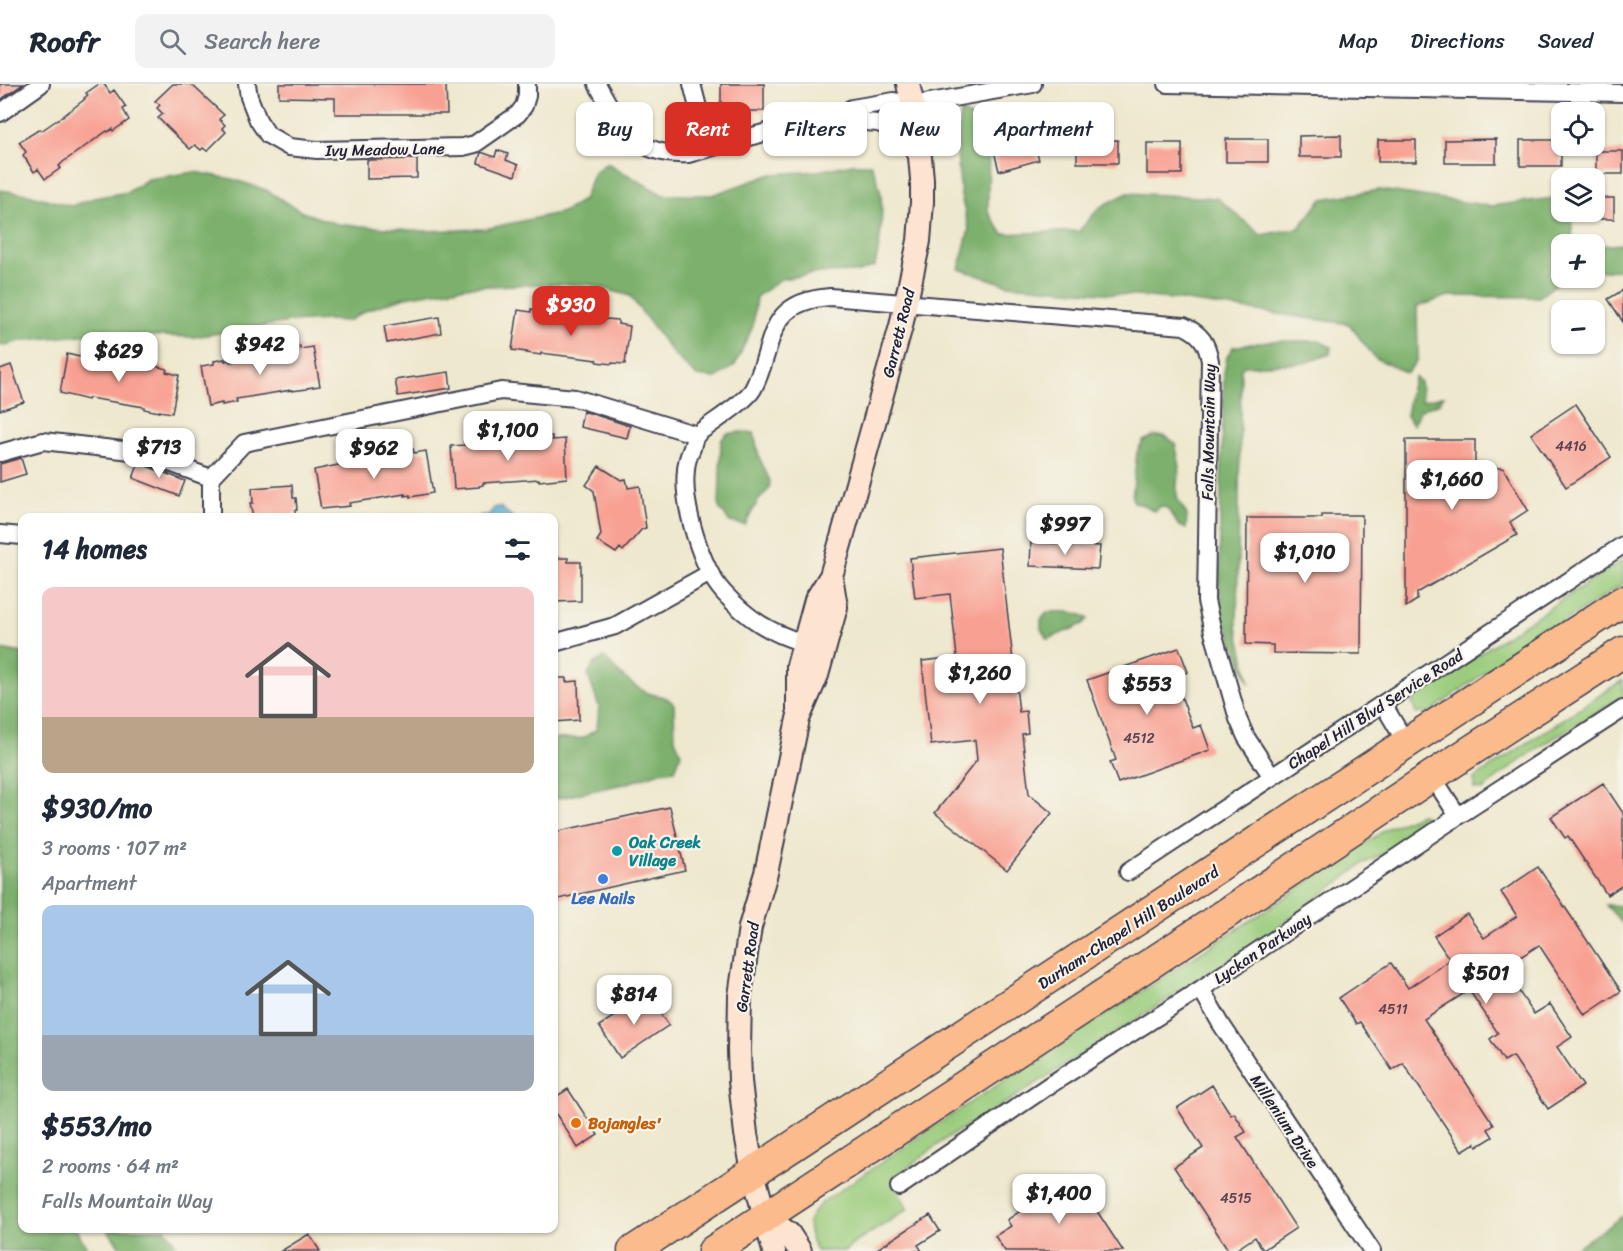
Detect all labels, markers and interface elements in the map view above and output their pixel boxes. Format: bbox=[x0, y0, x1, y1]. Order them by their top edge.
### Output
search box bbox=[135, 14, 555, 68]
text: Roofr bbox=[30, 17, 99, 66]
text: Search here bbox=[204, 22, 320, 61]
text: Map bbox=[1339, 22, 1377, 60]
text: Directions bbox=[1410, 22, 1505, 60]
text: Saved bbox=[1538, 22, 1593, 60]
icon: search bbox=[156, 25, 189, 58]
chip: Buy bbox=[576, 102, 653, 156]
chip: Rent bbox=[665, 102, 751, 156]
chip: Filters bbox=[763, 102, 867, 156]
chip: New bbox=[879, 102, 961, 156]
chip: Apartment bbox=[973, 102, 1114, 156]
map controls bbox=[1551, 102, 1605, 354]
button: locate bbox=[1551, 102, 1605, 156]
street label: Ivy Meadow Lane bbox=[324, 134, 445, 165]
button: layers bbox=[1551, 168, 1605, 222]
button: + bbox=[1551, 234, 1605, 288]
street label: Garrett Road bbox=[873, 284, 924, 381]
pin: $930 bbox=[535, 286, 607, 337]
text: $930 bbox=[546, 288, 596, 323]
button: − bbox=[1551, 300, 1605, 354]
pin: $942 bbox=[224, 325, 296, 376]
text: $942 bbox=[235, 327, 285, 362]
pin: $629 bbox=[83, 332, 155, 383]
text: $629 bbox=[95, 334, 143, 369]
street label: Falls Mountain Way bbox=[1193, 363, 1224, 501]
pin: $1,100 bbox=[459, 411, 557, 462]
text: $1,100 bbox=[477, 413, 539, 448]
pin: $713 bbox=[123, 428, 195, 479]
pin: $962 bbox=[338, 429, 410, 480]
text: $713 bbox=[137, 430, 181, 465]
text: $962 bbox=[350, 431, 398, 466]
house number: 4416 bbox=[1555, 434, 1587, 459]
pin: $1,660 bbox=[1403, 460, 1501, 511]
text: $1,660 bbox=[1421, 462, 1483, 497]
pin: $997 bbox=[1029, 505, 1101, 556]
text: $997 bbox=[1040, 507, 1090, 542]
text: 14 homes bbox=[42, 526, 147, 572]
icon: filters bbox=[501, 533, 534, 566]
pin: $1,010 bbox=[1256, 533, 1354, 584]
text: $1,010 bbox=[1274, 535, 1336, 570]
icon: home bbox=[234, 626, 342, 734]
street label: Chapel Hill Blvd Service Road bbox=[1281, 641, 1470, 777]
pin: $1,260 bbox=[931, 654, 1029, 705]
text: $1,260 bbox=[949, 656, 1011, 691]
pin: $553 bbox=[1111, 665, 1183, 716]
text: $553 bbox=[1123, 667, 1171, 702]
house number: 4512 bbox=[1123, 726, 1155, 751]
text: $930/mo bbox=[42, 785, 152, 831]
place label: Oak Creek Village bbox=[628, 828, 702, 875]
text: 3 rooms · 107 m² bbox=[42, 831, 187, 866]
marker: Oak Creek Village bbox=[610, 844, 624, 858]
street label: Durham-Chapel Hill Boulevard bbox=[1032, 857, 1226, 997]
text: Apartment bbox=[42, 866, 136, 901]
marker: Lee Nails bbox=[596, 872, 610, 886]
place label: Lee Nails bbox=[571, 884, 635, 913]
street label: Lyckan Parkway bbox=[1207, 904, 1318, 992]
street label: Garrett Road bbox=[727, 919, 768, 1014]
icon: home bbox=[234, 944, 342, 1052]
pin: $501 bbox=[1450, 954, 1522, 1005]
text: $501 bbox=[1463, 956, 1509, 991]
pin: $814 bbox=[598, 975, 670, 1026]
text: $814 bbox=[611, 977, 657, 1012]
house number: 4511 bbox=[1378, 997, 1408, 1022]
street label: Millenium Drive bbox=[1242, 1068, 1327, 1175]
text: $553/mo bbox=[42, 1103, 152, 1149]
place label: Bojangles' bbox=[588, 1109, 662, 1138]
marker: Bojangles' bbox=[569, 1116, 583, 1130]
text: 2 rooms · 64 m² bbox=[42, 1149, 179, 1184]
pin: $1,400 bbox=[1010, 1174, 1108, 1225]
text: $1,400 bbox=[1026, 1176, 1092, 1211]
text: Falls Mountain Way bbox=[42, 1184, 213, 1219]
house number: 4515 bbox=[1220, 1186, 1252, 1211]

